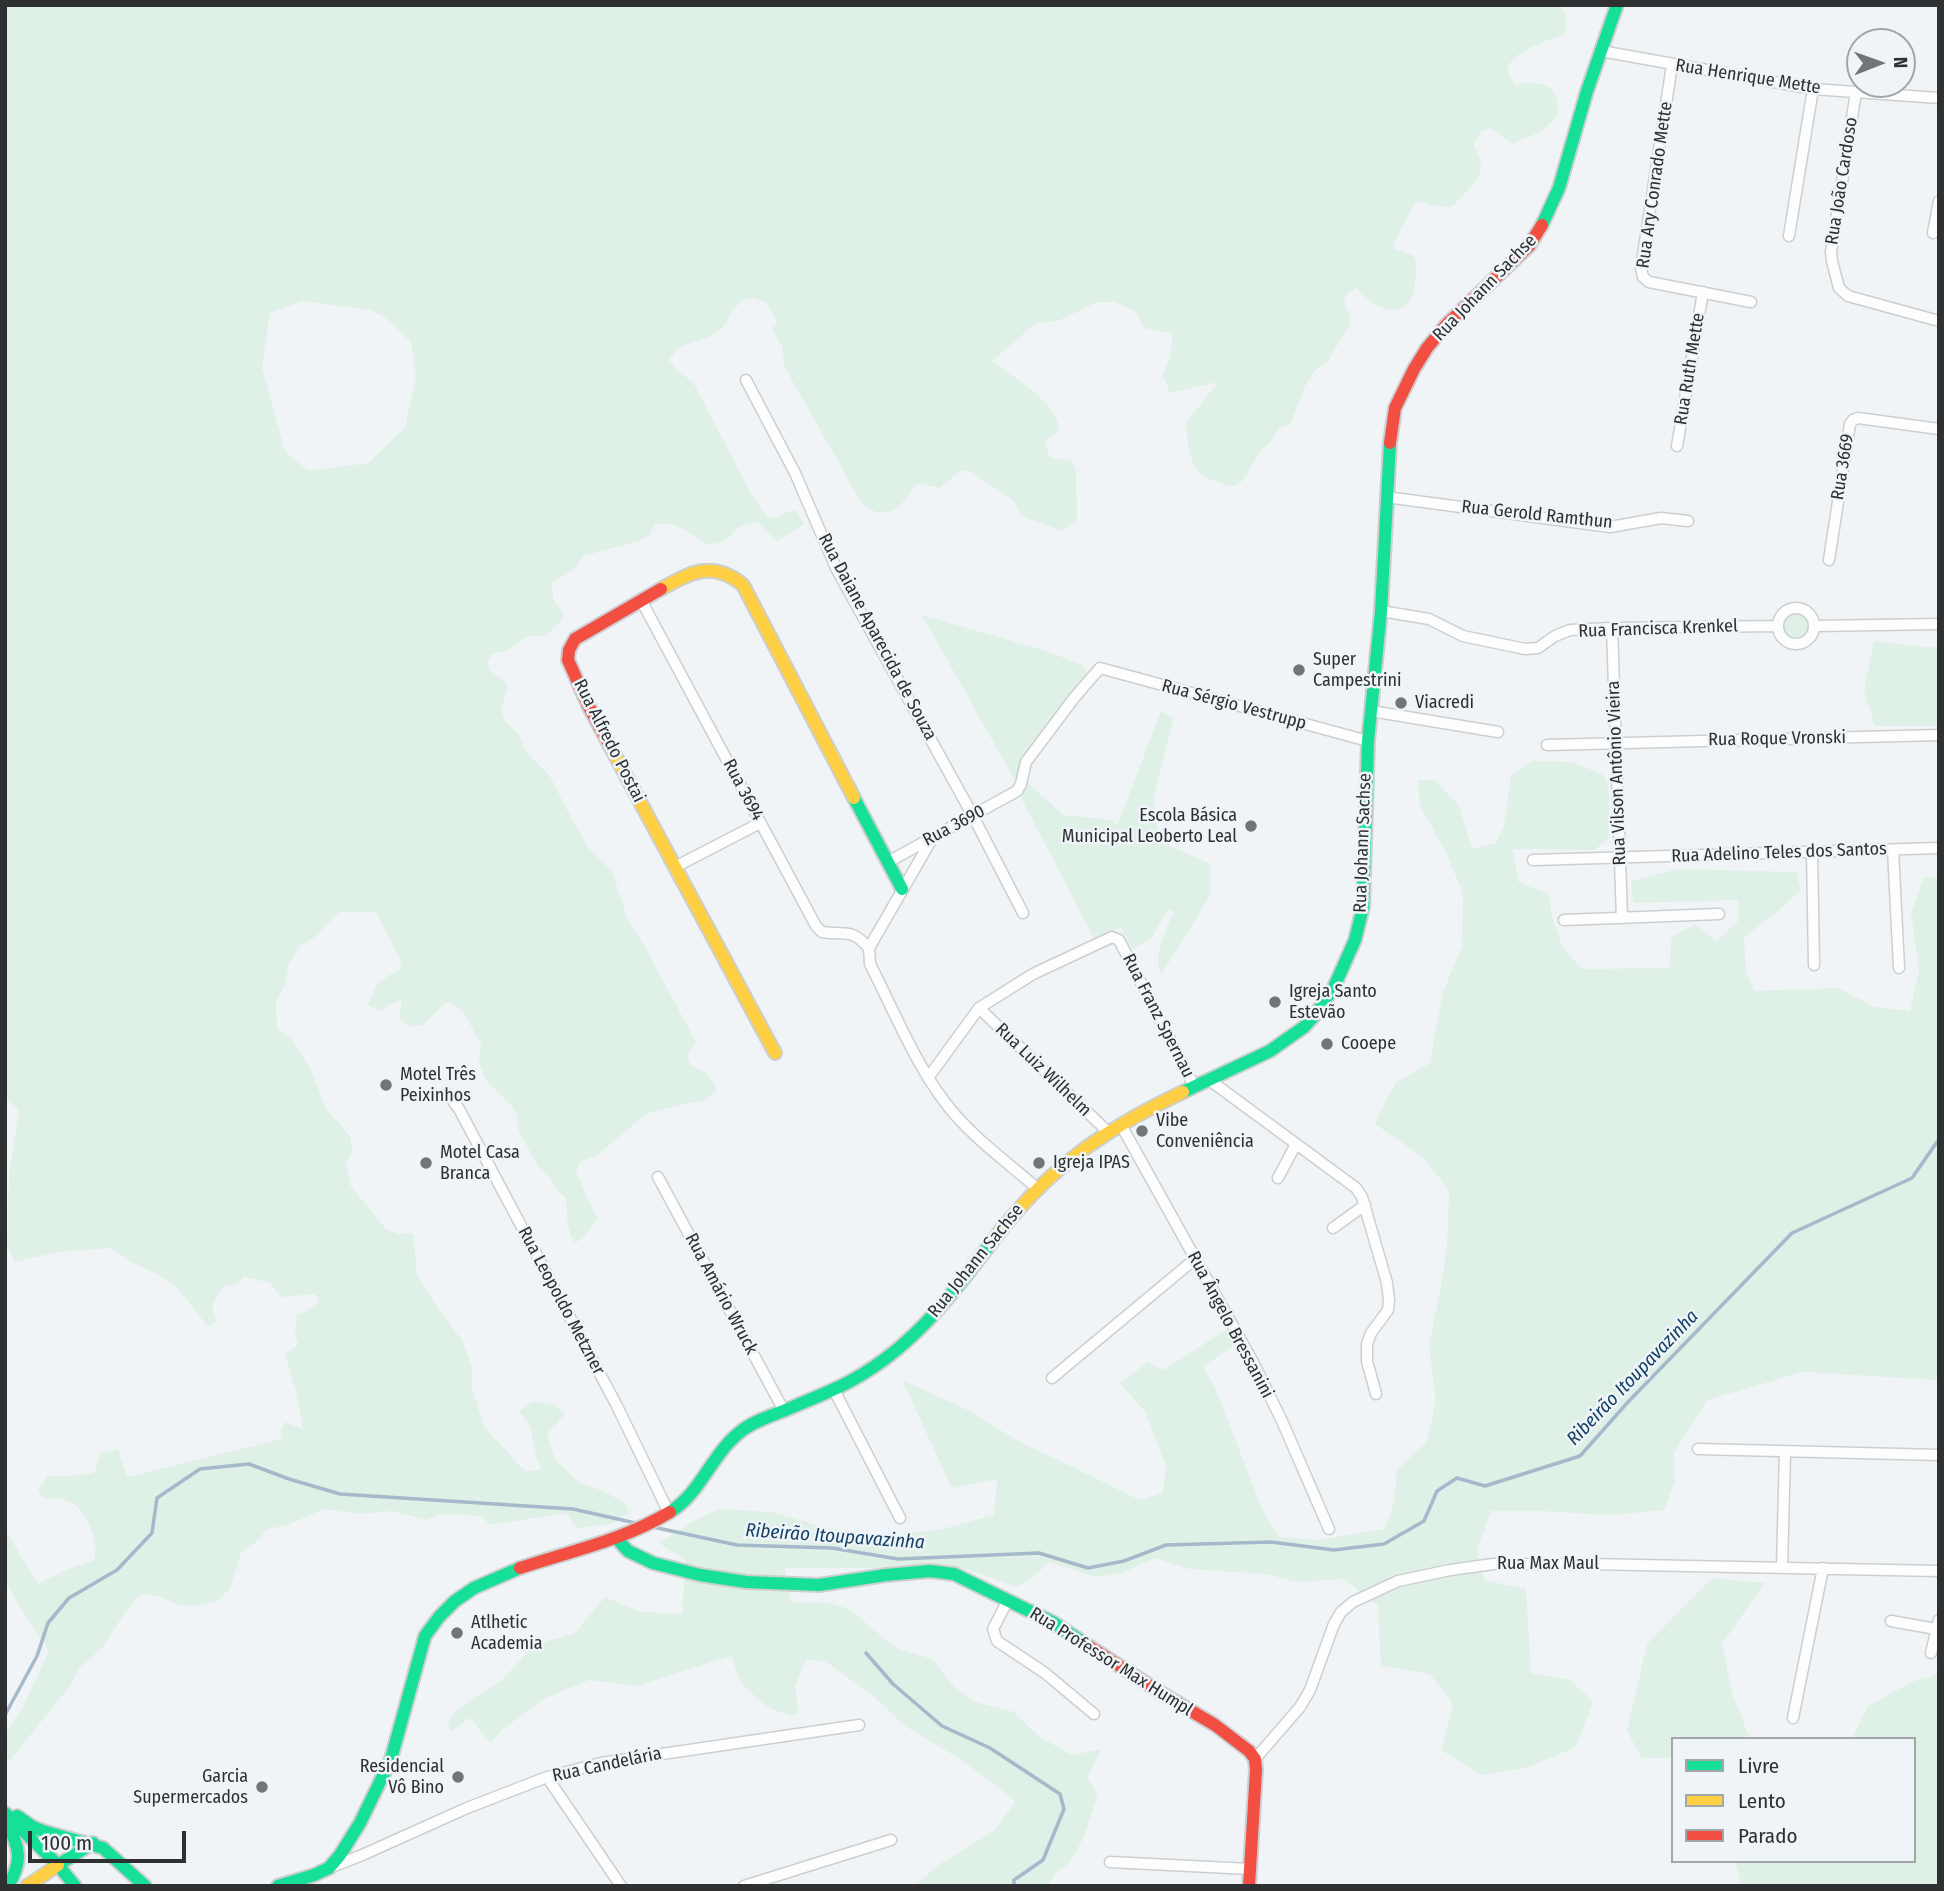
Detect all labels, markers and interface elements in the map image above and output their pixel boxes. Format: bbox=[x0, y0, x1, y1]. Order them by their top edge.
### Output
north arrow bbox=[1846, 28, 1916, 98]
street label: Rua Henrique Mette bbox=[1674, 55, 1822, 99]
text: N bbox=[1889, 57, 1912, 69]
street label: Rua Ary Conrado Mette bbox=[1633, 100, 1677, 270]
street label: Rua João Cardoso bbox=[1821, 116, 1863, 246]
street label: Rua Johann Sachse bbox=[1429, 230, 1541, 346]
street label: Rua Ruth Mette bbox=[1670, 311, 1710, 427]
street label: Rua 3669 bbox=[1827, 432, 1859, 502]
street label: Rua Gerold Ramthun bbox=[1460, 496, 1614, 534]
street label: Rua Daiane Aparecida de Souza bbox=[813, 530, 941, 744]
street label: Rua Francisca Krenkel bbox=[1578, 615, 1738, 643]
place label: Super Campestrini bbox=[1313, 649, 1402, 692]
marker: Super Campestrini bbox=[1291, 662, 1307, 678]
street label: Rua Sérgio Vestrupp bbox=[1159, 675, 1309, 735]
street label: Rua Alfredo Postai bbox=[569, 676, 649, 806]
street label: Rua Vilson Antônio Vieira bbox=[1603, 680, 1631, 866]
place label: Viacredi bbox=[1415, 692, 1474, 714]
marker: Viacredi bbox=[1393, 695, 1409, 711]
street label: Rua Roque Vronski bbox=[1708, 727, 1846, 751]
street label: Rua 3694 bbox=[718, 756, 768, 824]
street label: Rua Johann Sachse bbox=[1350, 773, 1376, 913]
street label: Rua 3690 bbox=[919, 801, 989, 851]
place label: Escola Básica Municipal Leoberto Leal bbox=[1062, 805, 1237, 848]
marker: Escola Básica Municipal Leoberto Leal bbox=[1243, 818, 1259, 834]
street label: Rua Adelino Teles dos Santos bbox=[1671, 838, 1887, 868]
street label: Rua Franz Spernau bbox=[1117, 950, 1199, 1082]
place label: Igreja Santo Estevão bbox=[1289, 981, 1377, 1024]
marker: Igreja Santo Estevão bbox=[1267, 994, 1283, 1010]
street label: Rua Luiz Wilhelm bbox=[991, 1019, 1095, 1121]
place label: Cooepe bbox=[1341, 1033, 1396, 1055]
marker: Cooepe bbox=[1319, 1036, 1335, 1052]
place label: Motel Três Peixinhos bbox=[400, 1064, 476, 1106]
marker: Motel Três Peixinhos bbox=[378, 1077, 394, 1093]
place label: Vibe Conveniência bbox=[1156, 1110, 1254, 1152]
marker: Vibe Conveniência bbox=[1134, 1123, 1150, 1139]
place label: Motel Casa Branca bbox=[440, 1142, 520, 1184]
place label: Igreja IPAS bbox=[1053, 1152, 1130, 1174]
marker: Motel Casa Branca bbox=[418, 1155, 434, 1171]
marker: Igreja IPAS bbox=[1031, 1155, 1047, 1171]
street label: Rua Johann Sachse bbox=[924, 1200, 1028, 1322]
street label: Rua Leopoldo Metzner bbox=[513, 1223, 609, 1379]
street label: Rua Amário Wruck bbox=[680, 1230, 762, 1358]
street label: Rua Ângelo Bressanini bbox=[1182, 1248, 1278, 1402]
water label: Ribeirão Itoupavazinha bbox=[1562, 1305, 1704, 1451]
water label: Ribeirão Itoupavazinha bbox=[745, 1519, 925, 1555]
street label: Rua Max Maul bbox=[1497, 1553, 1599, 1575]
street label: Rua Professor Max Humpl bbox=[1025, 1603, 1197, 1721]
place label: Atlhetic Academia bbox=[471, 1612, 543, 1654]
marker: Atlhetic Academia bbox=[449, 1625, 465, 1641]
legend bbox=[1671, 1737, 1916, 1863]
street label: Rua Candelária bbox=[550, 1743, 664, 1787]
text: Livre bbox=[1738, 1753, 1779, 1779]
place label: Residencial Vô Bino bbox=[360, 1756, 444, 1798]
place label: Garcia Supermercados bbox=[133, 1766, 248, 1809]
marker: Residencial Vô Bino bbox=[450, 1769, 466, 1785]
marker: Garcia Supermercados bbox=[254, 1779, 270, 1795]
text: Lento bbox=[1738, 1788, 1786, 1814]
scale bar bbox=[32, 1818, 189, 1862]
text: Parado bbox=[1738, 1823, 1797, 1849]
text: 100 m bbox=[41, 1830, 92, 1856]

